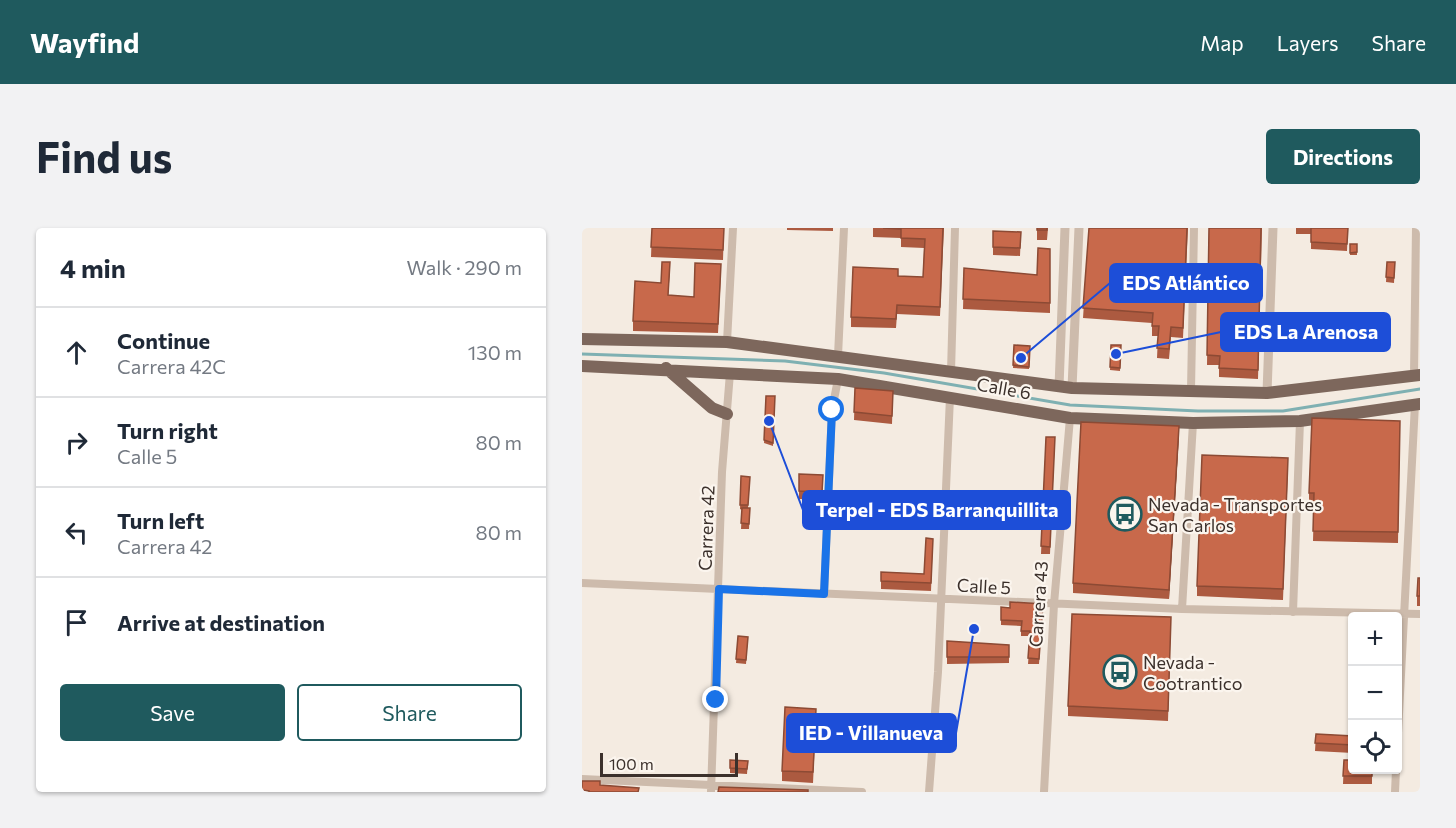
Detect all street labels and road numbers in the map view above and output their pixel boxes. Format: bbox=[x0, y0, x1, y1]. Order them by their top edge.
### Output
street label: Calle 6 bbox=[975, 372, 1033, 404]
street label: Carrera 42 bbox=[694, 485, 718, 571]
street label: Carrera 43 bbox=[1024, 560, 1052, 648]
street label: Calle 5 bbox=[956, 574, 1012, 598]

